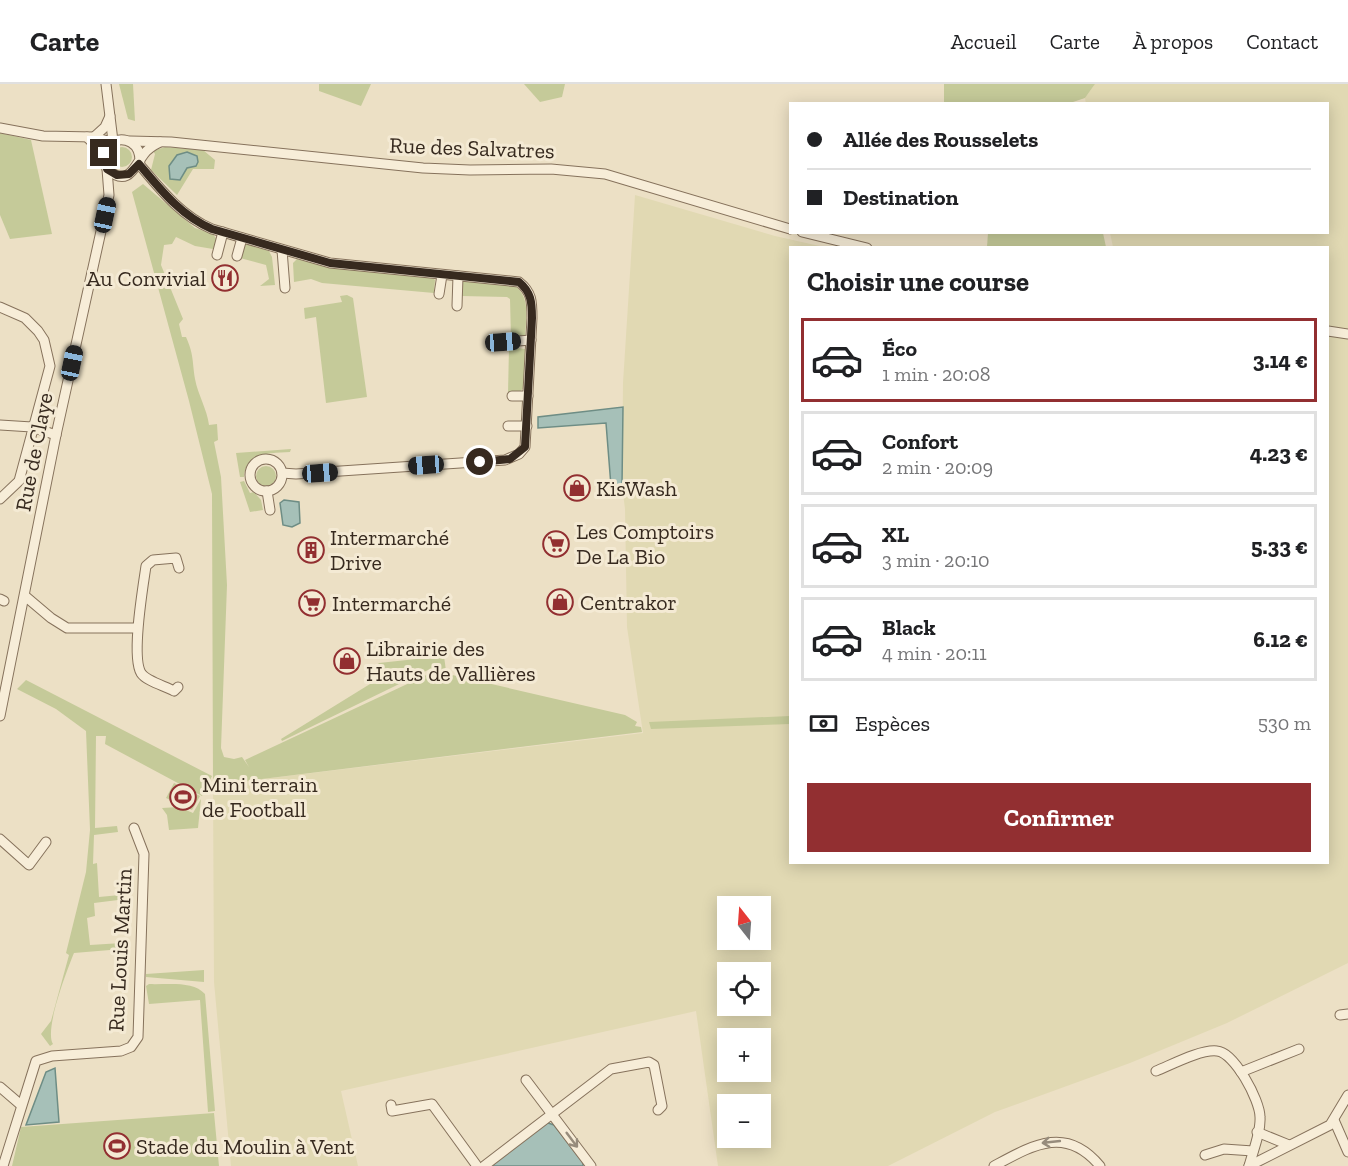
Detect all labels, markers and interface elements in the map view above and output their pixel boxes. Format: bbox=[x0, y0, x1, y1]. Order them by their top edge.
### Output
text: Carte bbox=[30, 25, 99, 58]
text: Accueil bbox=[951, 29, 1017, 54]
text: Carte bbox=[1050, 29, 1100, 54]
text: À propos bbox=[1133, 29, 1213, 54]
text: Contact bbox=[1246, 29, 1318, 54]
text: Allée des Rousselets bbox=[843, 126, 1038, 153]
street label: Rue des Salvatres bbox=[389, 132, 555, 164]
route end bbox=[90, 139, 117, 166]
text: Destination bbox=[843, 184, 958, 211]
car bbox=[92, 196, 118, 234]
restaurant icon: Au Convivial bbox=[210, 263, 240, 293]
place label: Au Convivial bbox=[86, 265, 206, 292]
text: Choisir une course bbox=[807, 266, 1029, 298]
car bbox=[484, 332, 522, 352]
icon: car bbox=[810, 333, 864, 387]
text: Éco bbox=[882, 335, 917, 362]
car bbox=[59, 344, 85, 382]
text: 3.14 € bbox=[1253, 347, 1308, 374]
text: 1 min · 20:08 bbox=[882, 362, 991, 386]
street label: Rue de Claye bbox=[9, 390, 59, 514]
icon: car bbox=[810, 426, 864, 480]
text: Confort bbox=[882, 428, 958, 455]
text: 4.23 € bbox=[1250, 440, 1308, 467]
route start bbox=[466, 448, 493, 475]
car bbox=[407, 455, 445, 475]
text: 2 min · 20:09 bbox=[882, 455, 993, 479]
car bbox=[301, 463, 339, 483]
shop icon: KisWash bbox=[562, 473, 592, 503]
place label: KisWash bbox=[596, 475, 678, 502]
place label: Les Comptoirs De La Bio bbox=[576, 518, 714, 570]
icon: car bbox=[810, 519, 864, 573]
text: XL bbox=[882, 521, 909, 548]
place label: Intermarché Drive bbox=[330, 524, 449, 576]
supermarket icon: Les Comptoirs De La Bio bbox=[541, 529, 571, 559]
text: 5.33 € bbox=[1251, 533, 1308, 560]
building icon: Intermarché Drive bbox=[296, 535, 326, 565]
text: 3 min · 20:10 bbox=[882, 548, 990, 572]
shop icon: Centrakor bbox=[545, 587, 575, 617]
supermarket icon: Intermarché bbox=[297, 588, 327, 618]
place label: Centrakor bbox=[580, 589, 677, 616]
place label: Intermarché bbox=[332, 590, 451, 617]
icon: car bbox=[810, 612, 864, 666]
text: Black bbox=[882, 614, 936, 641]
text: 6.12 € bbox=[1253, 626, 1308, 653]
place label: Librairie des Hauts de Vallières bbox=[366, 635, 536, 687]
text: 4 min · 20:11 bbox=[882, 641, 987, 665]
shop icon: Librairie des Hauts de Vallières bbox=[332, 646, 362, 676]
icon: cash bbox=[807, 707, 840, 740]
text: Espèces bbox=[855, 710, 930, 737]
text: 530 m bbox=[1258, 711, 1311, 735]
place label: Mini terrain de Football bbox=[202, 771, 318, 823]
sports icon: Mini terrain de Football bbox=[168, 782, 198, 812]
button: Confirmer bbox=[807, 783, 1311, 852]
street label: Rue Louis Martin bbox=[102, 867, 138, 1032]
north arrow bbox=[717, 896, 771, 950]
map controls bbox=[717, 896, 771, 1148]
button: locate bbox=[717, 962, 771, 1016]
button: + bbox=[717, 1028, 771, 1082]
button: − bbox=[717, 1094, 771, 1148]
sports icon: Stade du Moulin à Vent bbox=[102, 1131, 132, 1161]
one-way arrow bbox=[566, 1132, 578, 1148]
place label: Stade du Moulin à Vent bbox=[136, 1133, 355, 1160]
one-way arrow bbox=[1041, 1137, 1061, 1148]

